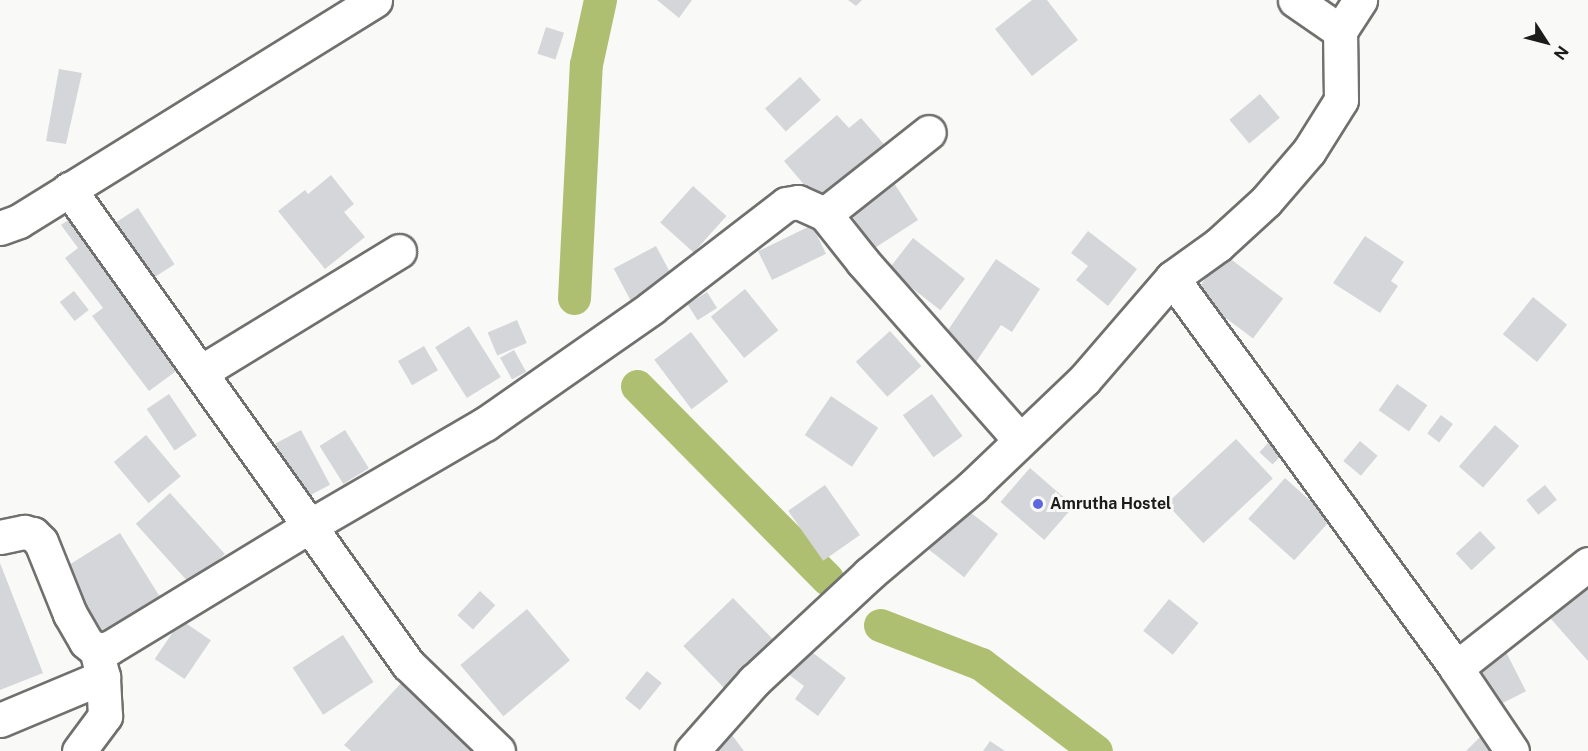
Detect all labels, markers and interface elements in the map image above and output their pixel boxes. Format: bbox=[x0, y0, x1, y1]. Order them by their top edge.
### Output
north arrow bbox=[1516, 12, 1576, 72]
text: N bbox=[1550, 42, 1572, 64]
place label: Amrutha Hostel bbox=[1050, 494, 1171, 514]
marker: Amrutha Hostel bbox=[1031, 497, 1045, 511]

